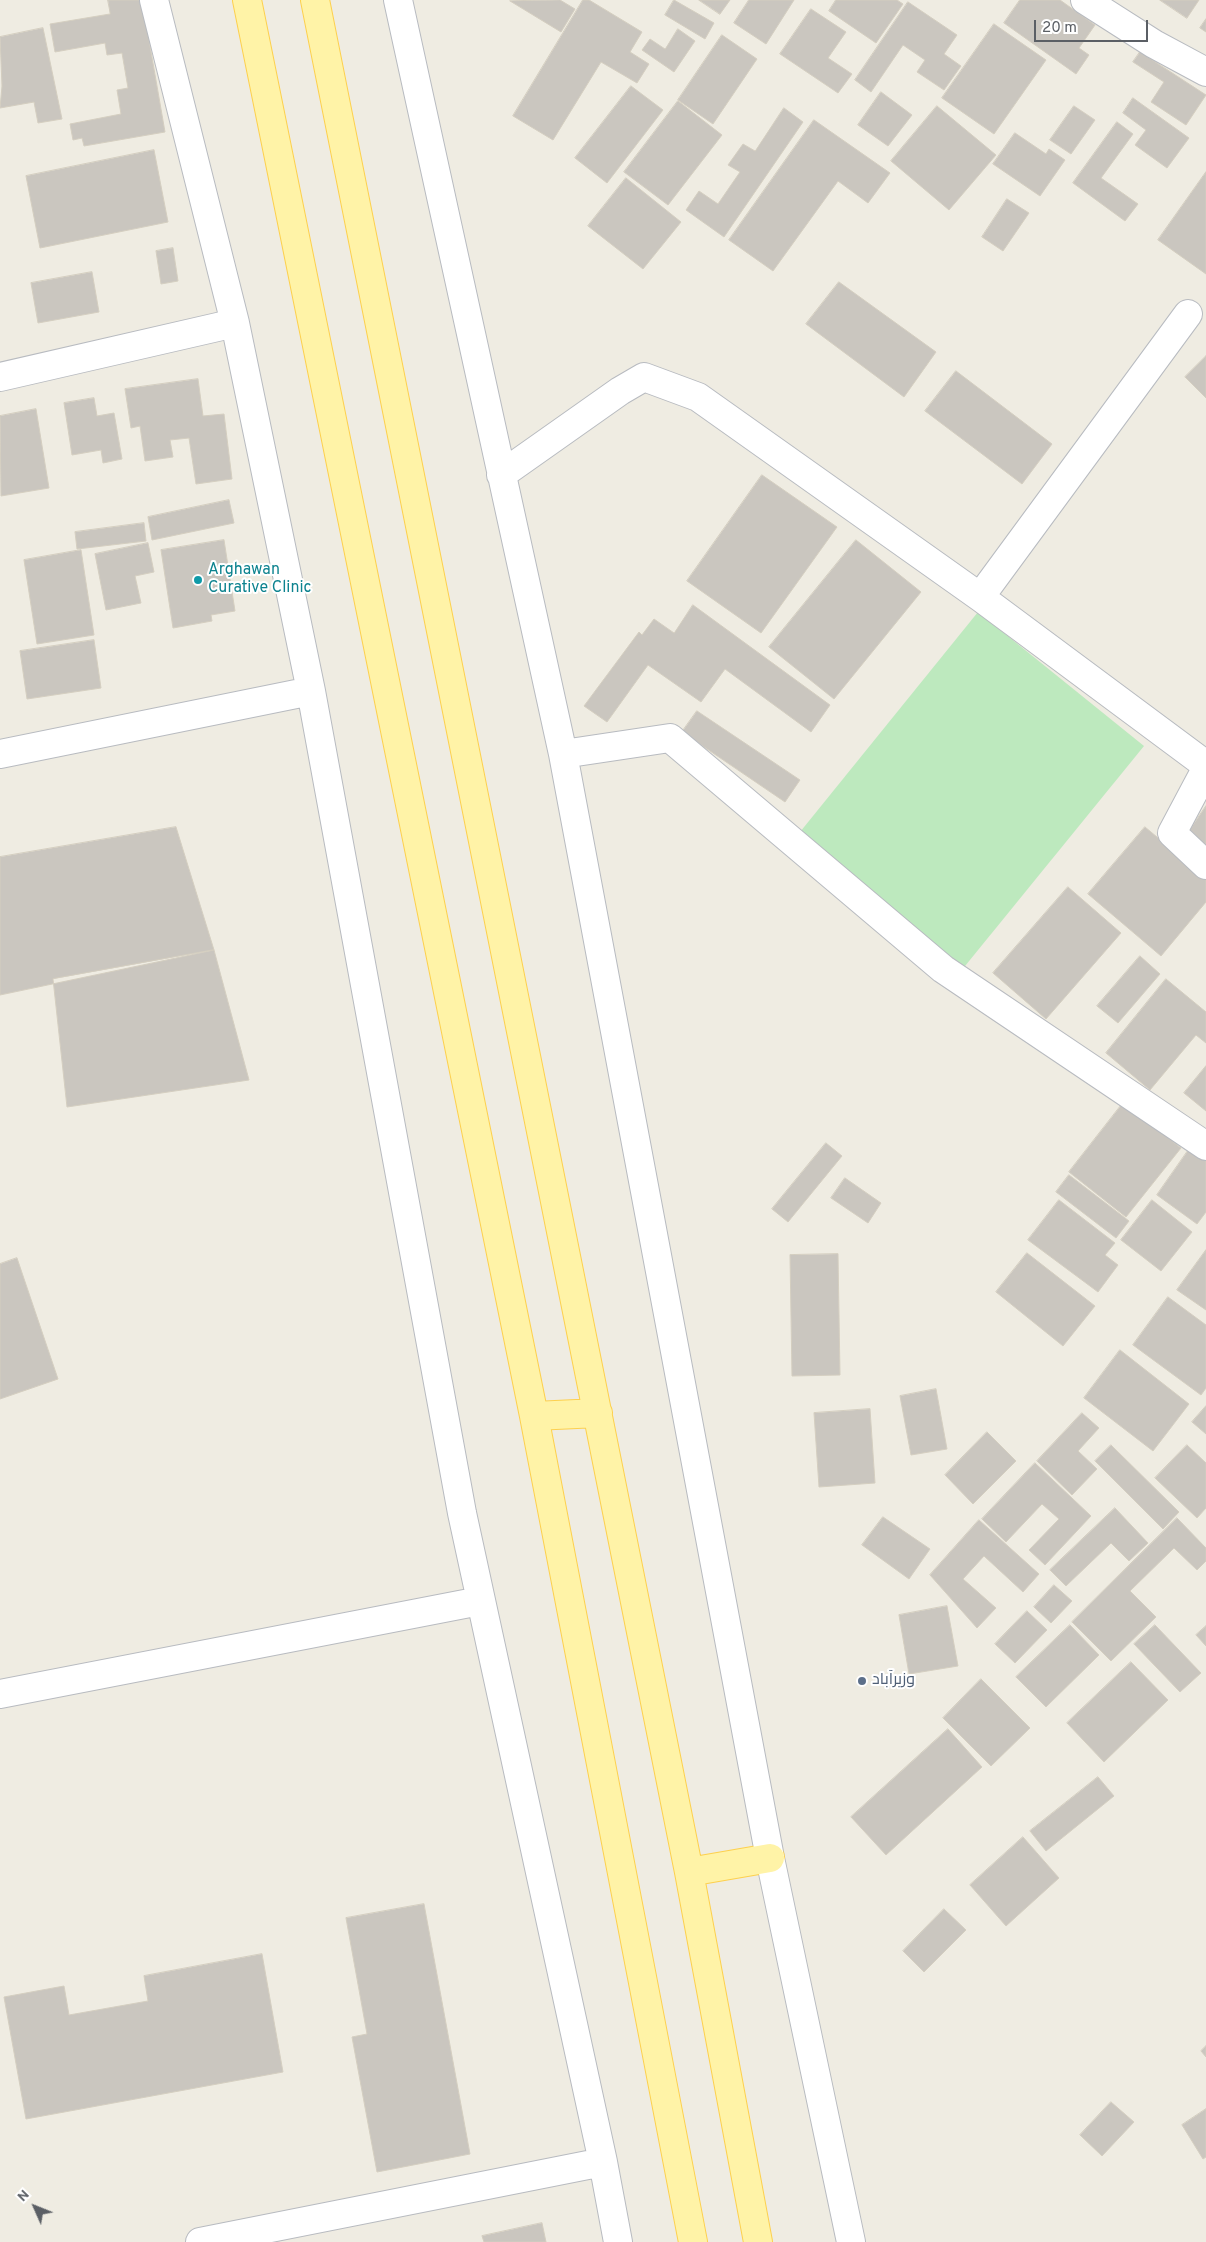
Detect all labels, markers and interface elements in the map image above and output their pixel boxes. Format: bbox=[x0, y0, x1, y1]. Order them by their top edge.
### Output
scale bar bbox=[1036, 10, 1150, 42]
text: 20 m bbox=[1042, 19, 1077, 38]
place label: Arghawan Curative Clinic bbox=[208, 561, 312, 599]
marker: Arghawan Curative Clinic bbox=[192, 574, 204, 586]
place label: وزیرآباد bbox=[872, 1671, 915, 1691]
marker: وزیرآباد bbox=[856, 1675, 868, 1687]
north arrow bbox=[10, 2182, 60, 2232]
text: N bbox=[14, 2187, 33, 2206]

